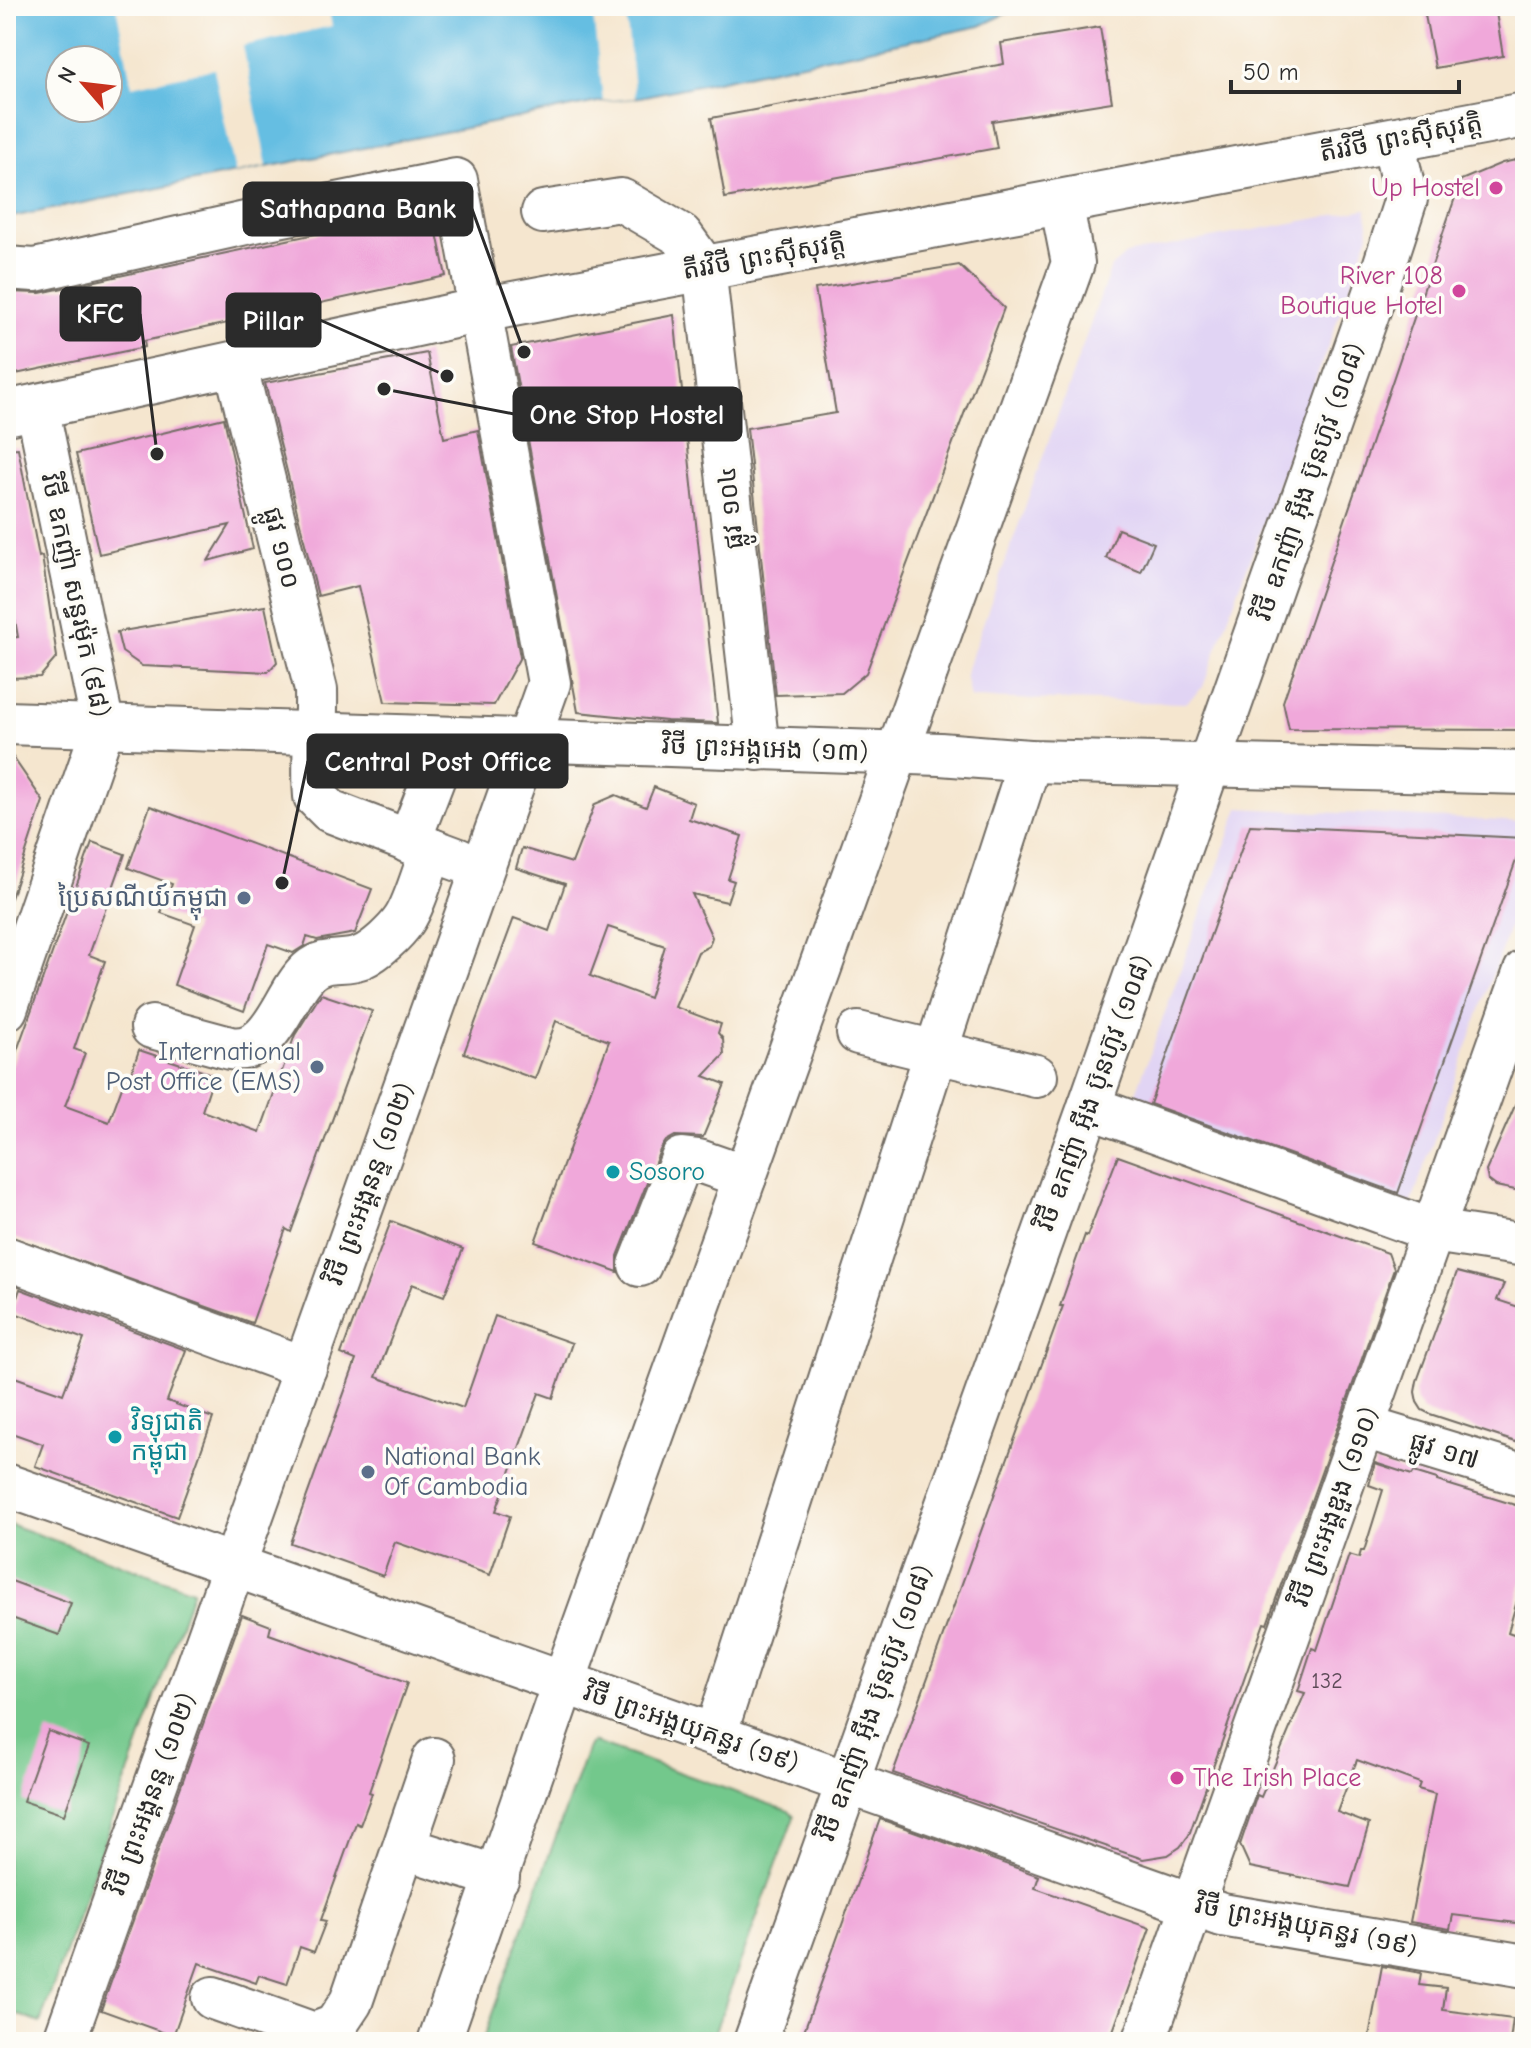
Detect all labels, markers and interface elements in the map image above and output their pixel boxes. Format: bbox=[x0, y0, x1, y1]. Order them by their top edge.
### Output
north arrow bbox=[44, 44, 124, 124]
scale bar bbox=[1231, 44, 1459, 94]
text: 50 m bbox=[1243, 58, 1299, 86]
text: N bbox=[52, 63, 82, 88]
street label: តីរវិថី ព្រះស៊ីសុវត្តិ bbox=[1317, 106, 1485, 169]
place label: Up Hostel bbox=[1371, 173, 1480, 203]
marker: Up Hostel bbox=[1487, 179, 1505, 197]
callout: Sathapana Bank bbox=[244, 183, 472, 235]
text: Sathapana Bank bbox=[260, 193, 456, 225]
street label: តីរវិថី ព្រះស៊ីសុវត្តិ bbox=[680, 226, 848, 287]
place label: River 108 Boutique Hotel bbox=[1280, 261, 1443, 321]
marker: River 108 Boutique Hotel bbox=[1450, 282, 1468, 300]
callout: KFC bbox=[61, 288, 140, 340]
callout: Pillar bbox=[227, 294, 320, 346]
text: KFC bbox=[76, 298, 124, 330]
text: Pillar bbox=[242, 305, 304, 337]
street label: វិថី ឧកញ៉ា អ៊ីង ប៊ុនហ៊ូវ (១០៨) bbox=[1245, 339, 1371, 626]
callout: One Stop Hostel bbox=[514, 388, 741, 440]
text: One Stop Hostel bbox=[530, 399, 724, 431]
street label: ផ្លូវ ១០៤ bbox=[712, 464, 758, 551]
street label: វិថី ឧកញ៉ា សន្ធរម៉ុក (៩៨) bbox=[34, 469, 117, 720]
street label: ផ្លូវ ១០០ bbox=[249, 504, 306, 594]
street label: វិថី ព្រះអង្គអេង (១៣) bbox=[660, 729, 869, 768]
callout: Central Post Office bbox=[308, 735, 567, 787]
text: Central Post Office bbox=[325, 746, 552, 778]
place label: ប្រៃសណីយ៍កម្ពុជា bbox=[58, 881, 228, 921]
marker: ប្រៃសណីយ៍កម្ពុជា bbox=[235, 889, 253, 907]
street label: វិថី ឧកញ៉ា អ៊ីង ប៊ុនហ៊ូវ (១០៨) bbox=[1028, 950, 1159, 1236]
place label: International Post Office (EMS) bbox=[106, 1037, 301, 1097]
marker: International Post Office (EMS) bbox=[308, 1058, 326, 1076]
street label: វិថី ព្រះអង្គនន្ទ (១០២) bbox=[318, 1078, 421, 1290]
place label: Sosoro bbox=[629, 1157, 705, 1187]
marker: Sosoro bbox=[604, 1163, 622, 1181]
street label: វិថី ព្រះអង្គឌួង (១១០) bbox=[1283, 1403, 1386, 1612]
place label: វិទ្យុជាតិ កម្ពុជា bbox=[130, 1406, 203, 1475]
street label: ផ្លូវ ១៧ bbox=[1404, 1426, 1482, 1483]
marker: វិទ្យុជាតិ កម្ពុជា bbox=[106, 1428, 124, 1446]
place label: National Bank Of Cambodia bbox=[384, 1442, 541, 1502]
marker: National Bank Of Cambodia bbox=[359, 1463, 377, 1481]
street label: វិថី ឧកញ៉ា អ៊ីង ប៊ុនហ៊ូវ (១០៨) bbox=[809, 1560, 940, 1846]
house number: 132 bbox=[1311, 1668, 1343, 1694]
street label: វិថី ព្រះអង្គយុគន្ធរ (១៩) bbox=[578, 1675, 803, 1780]
street label: វិថី ព្រះអង្គនន្ទ (១០២) bbox=[100, 1688, 203, 1900]
place label: The Irish Place bbox=[1193, 1763, 1361, 1793]
marker: The Irish Place bbox=[1168, 1769, 1186, 1787]
street label: វិថី ព្រះអង្គយុគន្ធរ (១៩) bbox=[1191, 1888, 1420, 1963]

